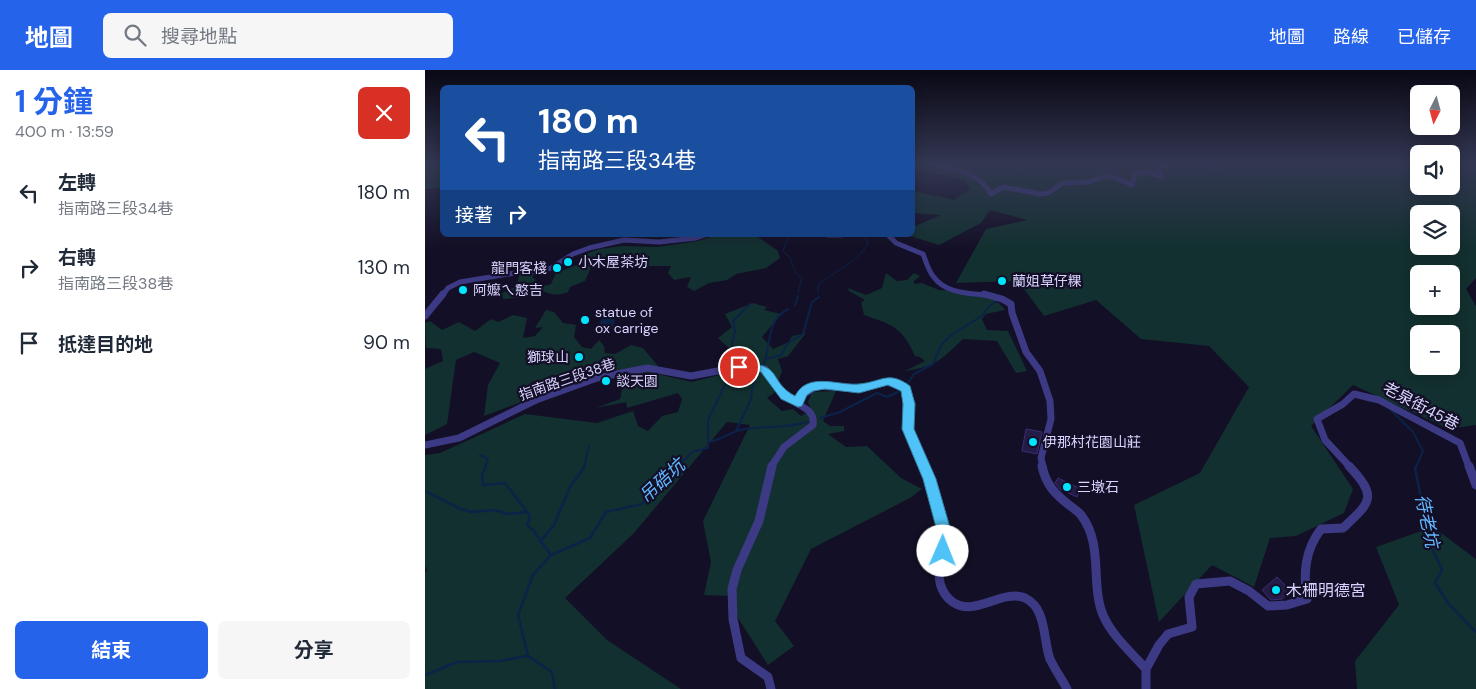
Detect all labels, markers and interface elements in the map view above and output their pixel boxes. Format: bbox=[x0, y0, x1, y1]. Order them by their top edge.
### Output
search box bbox=[103, 13, 453, 58]
icon: search bbox=[121, 21, 149, 49]
text: 地圖 bbox=[25, 22, 73, 53]
text: 搜尋地點 bbox=[161, 24, 237, 49]
text: 地圖 bbox=[1269, 25, 1305, 49]
text: 路線 bbox=[1333, 25, 1369, 49]
text: 已儲存 bbox=[1397, 25, 1451, 49]
text: 1 分鐘 bbox=[15, 82, 93, 121]
north arrow bbox=[1410, 85, 1460, 135]
map controls bbox=[1410, 85, 1460, 375]
button: close bbox=[358, 87, 410, 139]
text: 180 m bbox=[538, 98, 639, 144]
icon: left bbox=[455, 105, 520, 170]
text: 400 m · 13:59 bbox=[15, 121, 114, 142]
button: sound bbox=[1410, 145, 1460, 195]
text: 指南路三段34巷 bbox=[538, 146, 696, 175]
text: 左轉 bbox=[58, 170, 96, 195]
icon: left bbox=[15, 179, 43, 207]
text: 180 m bbox=[358, 180, 410, 205]
text: 指南路三段34巷 bbox=[58, 198, 173, 219]
icon: right bbox=[503, 200, 531, 228]
text: 接著 bbox=[455, 203, 493, 228]
button: layers bbox=[1410, 205, 1460, 255]
text: 右轉 bbox=[58, 245, 96, 270]
place label: 小木屋茶坊 bbox=[578, 253, 648, 271]
icon: right bbox=[15, 254, 43, 282]
text: 130 m bbox=[358, 255, 410, 280]
marker: 小木屋茶坊 bbox=[562, 256, 574, 268]
place label: 龍門客棧 bbox=[491, 259, 547, 277]
marker: 龍門客棧 bbox=[551, 262, 563, 274]
button: + bbox=[1410, 265, 1460, 315]
place label: 蘭姐草仔粿 bbox=[1012, 272, 1082, 290]
text: 指南路三段38巷 bbox=[58, 273, 173, 294]
marker: 蘭姐草仔粿 bbox=[996, 275, 1008, 287]
place label: 阿嬤ㄟ憨吉 bbox=[473, 281, 543, 299]
marker: 阿嬤ㄟ憨吉 bbox=[457, 284, 469, 296]
place label: statue of ox carrige bbox=[595, 303, 659, 337]
marker: statue of ox carrige bbox=[579, 314, 591, 326]
button: − bbox=[1410, 325, 1460, 375]
icon: arrive bbox=[15, 329, 43, 357]
text: 90 m bbox=[363, 330, 410, 355]
text: 抵達目的地 bbox=[58, 332, 153, 357]
pin bbox=[718, 346, 760, 388]
place label: 獅球山 bbox=[527, 348, 569, 366]
marker: 獅球山 bbox=[573, 351, 585, 363]
icon: arrive bbox=[725, 353, 753, 381]
street label: 指南路三段38巷 bbox=[516, 354, 618, 404]
place label: 談天園 bbox=[616, 372, 658, 390]
marker: 談天園 bbox=[600, 375, 612, 387]
street label: 老泉街45巷 bbox=[1379, 377, 1463, 435]
place label: 伊那村花園山莊 bbox=[1043, 433, 1141, 451]
marker: 伊那村花園山莊 bbox=[1027, 436, 1039, 448]
water label: 吊硞坑 bbox=[634, 452, 692, 508]
place label: 三墩石 bbox=[1077, 478, 1119, 496]
marker: 三墩石 bbox=[1061, 481, 1073, 493]
water label: 待老坑 bbox=[1410, 492, 1445, 553]
position arrow bbox=[916, 524, 968, 576]
place label: 木柵明德宮 bbox=[1286, 580, 1366, 601]
marker: 木柵明德宮 bbox=[1270, 584, 1282, 596]
button: 結束 bbox=[15, 621, 208, 679]
button: 分享 bbox=[218, 621, 410, 679]

